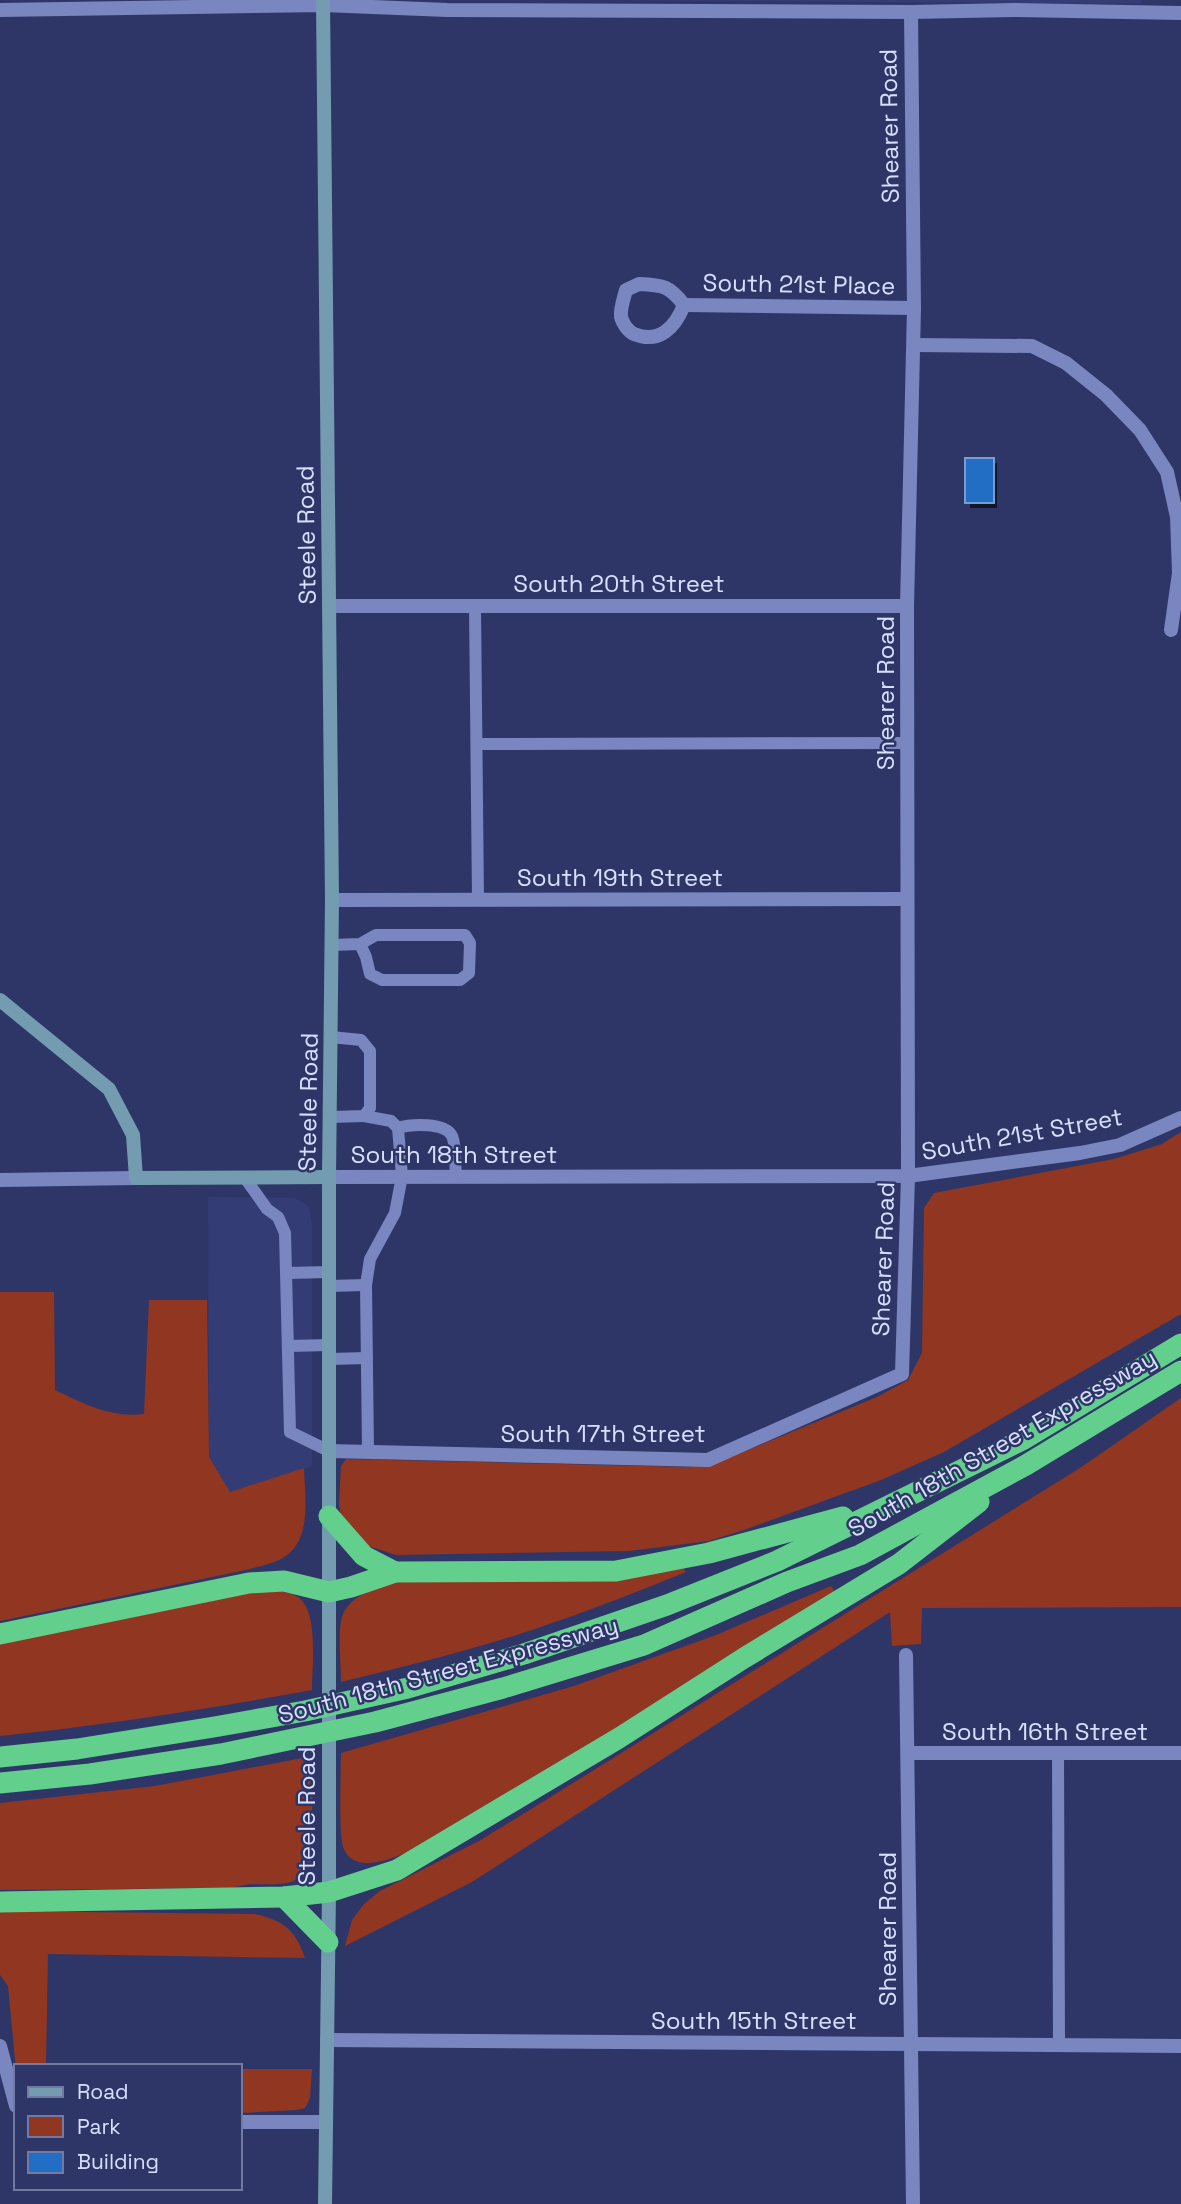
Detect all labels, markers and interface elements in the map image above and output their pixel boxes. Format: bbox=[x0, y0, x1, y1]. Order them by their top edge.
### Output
street label: Shearer Road bbox=[872, 49, 906, 203]
street label: South 21st Place bbox=[702, 267, 896, 301]
street label: Steele Road bbox=[289, 465, 323, 605]
street label: South 20th Street bbox=[513, 568, 725, 599]
street label: Shearer Road bbox=[870, 616, 901, 770]
street label: South 19th Street bbox=[517, 862, 723, 893]
street label: Steele Road bbox=[291, 1032, 325, 1172]
street label: South 21st Street bbox=[919, 1101, 1125, 1167]
street label: South 18th Street bbox=[351, 1139, 557, 1170]
street label: Shearer Road bbox=[865, 1181, 901, 1337]
street label: South 18th Street Expressway bbox=[842, 1342, 1162, 1544]
street label: South 17th Street bbox=[501, 1418, 705, 1449]
street label: South 18th Street Expressway bbox=[275, 1610, 621, 1730]
street label: South 16th Street bbox=[942, 1716, 1148, 1747]
street label: Steele Road bbox=[291, 1747, 322, 1885]
street label: Shearer Road bbox=[872, 1852, 903, 2006]
street label: South 15th Street bbox=[651, 2005, 857, 2036]
legend bbox=[14, 2064, 242, 2190]
text: Road bbox=[77, 2078, 129, 2105]
text: Park bbox=[77, 2113, 121, 2140]
text: Building bbox=[77, 2148, 159, 2175]

